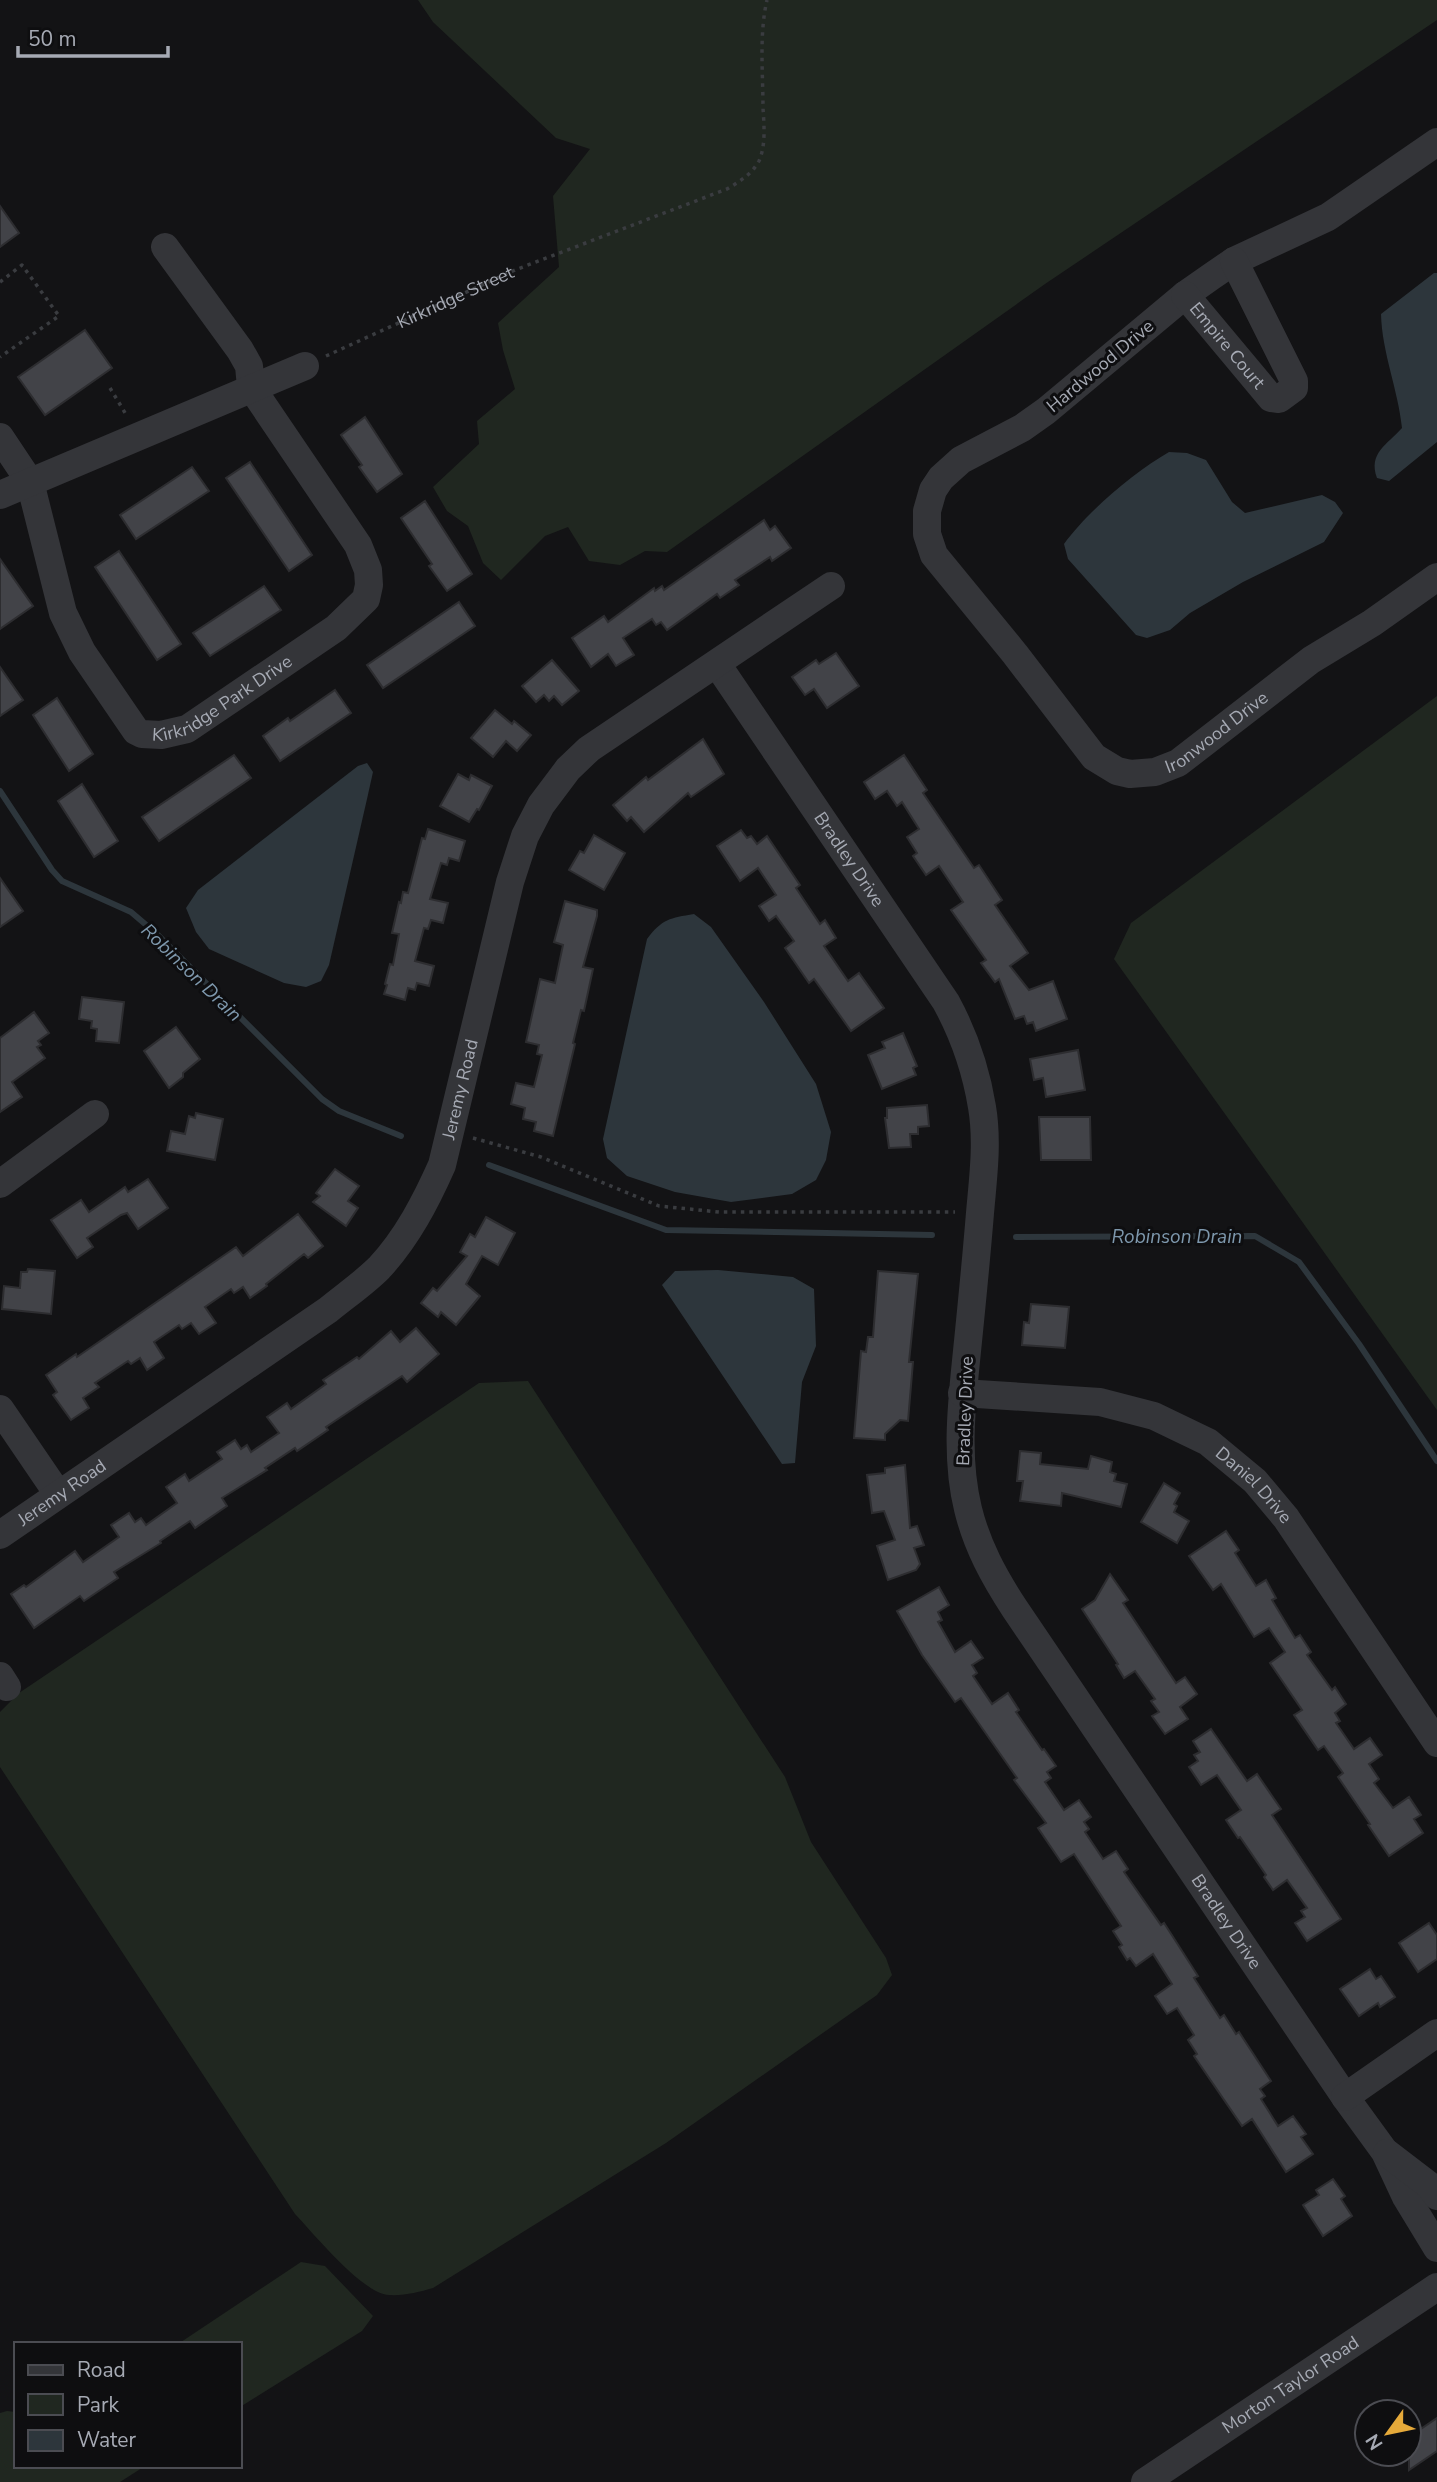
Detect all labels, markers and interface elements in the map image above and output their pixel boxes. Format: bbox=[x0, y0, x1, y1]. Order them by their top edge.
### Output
scale bar bbox=[18, 14, 168, 58]
text: 50 m bbox=[28, 25, 77, 53]
street label: Kirkridge Street bbox=[393, 260, 518, 334]
street label: Empire Court bbox=[1184, 297, 1271, 395]
street label: Hardwood Drive bbox=[1041, 314, 1159, 418]
street label: Kirkridge Park Drive bbox=[151, 649, 297, 747]
street label: Ironwood Drive bbox=[1161, 686, 1273, 779]
street label: Bradley Drive bbox=[809, 807, 890, 912]
water label: Robinson Drain bbox=[135, 918, 247, 1028]
street label: Jeremy Road bbox=[436, 1037, 484, 1143]
water label: Robinson Drain bbox=[1112, 1224, 1242, 1250]
street label: Bradley Drive bbox=[951, 1356, 979, 1466]
street label: Daniel Drive bbox=[1210, 1441, 1297, 1528]
street label: Jeremy Road bbox=[12, 1454, 111, 1532]
street label: Bradley Drive bbox=[1186, 1869, 1267, 1974]
street label: Morton Taylor Road bbox=[1217, 2330, 1364, 2439]
legend bbox=[14, 2342, 242, 2468]
text: Road bbox=[77, 2356, 126, 2384]
text: Park bbox=[77, 2391, 119, 2419]
north arrow bbox=[1353, 2398, 1423, 2468]
text: Water bbox=[77, 2426, 136, 2454]
text: N bbox=[1360, 2429, 1389, 2455]

